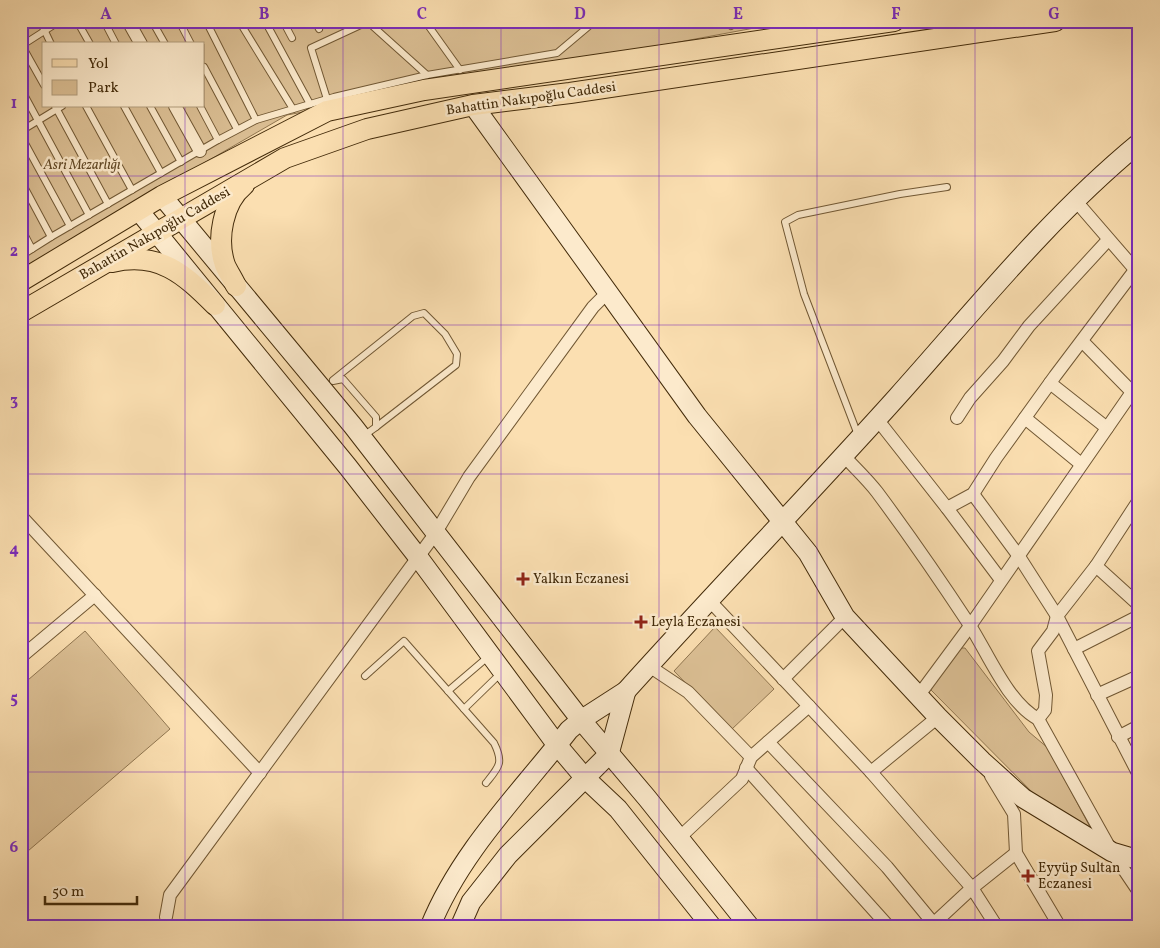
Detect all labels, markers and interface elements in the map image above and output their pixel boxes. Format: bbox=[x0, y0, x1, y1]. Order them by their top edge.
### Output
text: A bbox=[100, 4, 112, 26]
text: B bbox=[259, 4, 270, 26]
text: C bbox=[417, 4, 427, 26]
text: D bbox=[574, 4, 586, 26]
text: E bbox=[733, 4, 743, 26]
text: F bbox=[891, 4, 901, 26]
text: G bbox=[1048, 4, 1060, 26]
legend bbox=[42, 42, 205, 108]
text: Yol bbox=[88, 54, 108, 75]
text: Park bbox=[88, 78, 119, 99]
street label: Bahattin Nakıpoğlu Caddesi bbox=[445, 78, 617, 120]
text: 1 bbox=[11, 93, 17, 115]
park label: Asri Mezarlığı bbox=[43, 156, 120, 175]
street label: Bahattin Nakıpoğlu Caddesi bbox=[76, 183, 234, 285]
text: 2 bbox=[10, 241, 18, 263]
text: 3 bbox=[10, 390, 18, 412]
text: 4 bbox=[9, 539, 19, 561]
place label: Yalkın Eczanesi bbox=[533, 570, 629, 589]
marker: Yalkın Eczanesi bbox=[517, 573, 529, 585]
place label: Leyla Eczanesi bbox=[651, 613, 741, 632]
marker: Leyla Eczanesi bbox=[635, 616, 647, 628]
text: 5 bbox=[10, 688, 18, 710]
text: 6 bbox=[10, 837, 19, 859]
place label: Eyyüp Sultan Eczanesi bbox=[1038, 859, 1120, 894]
marker: Eyyüp Sultan Eczanesi bbox=[1022, 870, 1034, 882]
scale bar bbox=[45, 873, 138, 905]
text: 50 m bbox=[52, 882, 84, 903]

